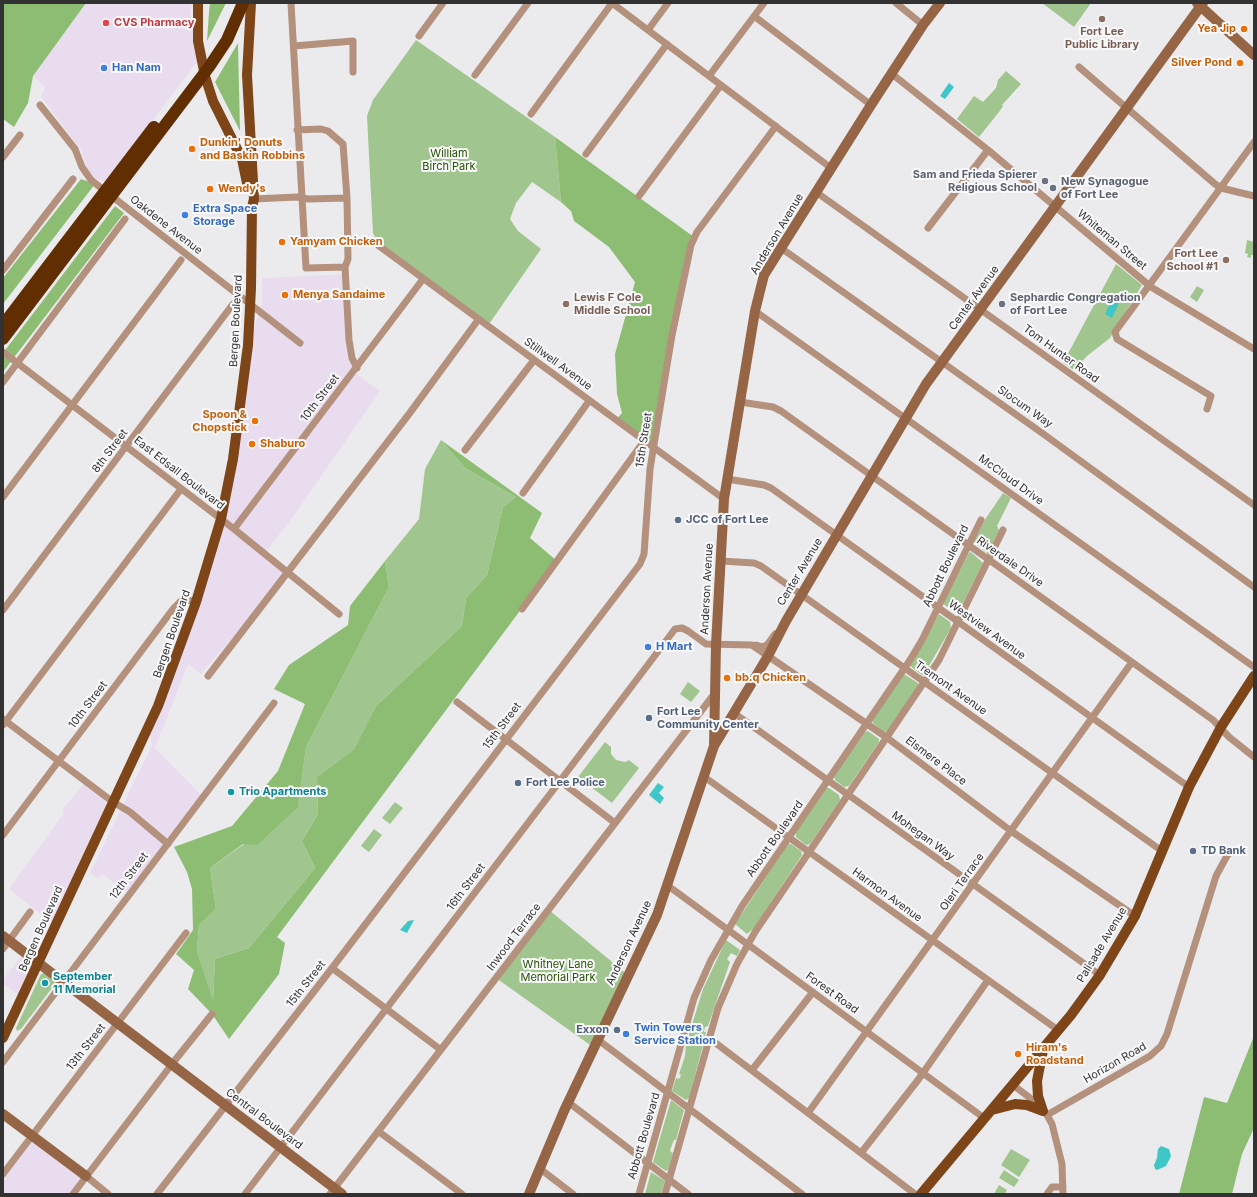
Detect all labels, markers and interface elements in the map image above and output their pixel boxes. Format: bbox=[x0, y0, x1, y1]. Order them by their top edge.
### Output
marker: Fort Lee Public Library bbox=[1097, 14, 1107, 24]
place label: CVS Pharmacy bbox=[114, 16, 194, 30]
marker: CVS Pharmacy bbox=[101, 18, 111, 28]
place label: Yea Jip bbox=[1197, 22, 1236, 36]
marker: Yea Jip bbox=[1239, 24, 1249, 34]
place label: Fort Lee Public Library bbox=[1065, 25, 1139, 51]
place label: Silver Pond bbox=[1171, 56, 1232, 70]
marker: Silver Pond bbox=[1235, 58, 1245, 68]
place label: Han Nam bbox=[112, 61, 161, 75]
marker: Han Nam bbox=[99, 63, 109, 73]
place label: Dunkin' Donuts and Baskin Robbins bbox=[200, 136, 305, 162]
marker: Dunkin' Donuts and Baskin Robbins bbox=[187, 144, 197, 154]
park label: William Birch Park bbox=[422, 147, 476, 173]
place label: Sam and Frieda Spierer Religious School bbox=[913, 168, 1037, 194]
place label: New Synagogue of Fort Lee bbox=[1061, 175, 1149, 201]
marker: Sam and Frieda Spierer Religious School bbox=[1040, 176, 1050, 186]
place label: Wendy's bbox=[218, 182, 266, 196]
marker: New Synagogue of Fort Lee bbox=[1048, 183, 1058, 193]
marker: Wendy's bbox=[205, 184, 215, 194]
street label: Anderson Avenue bbox=[748, 191, 806, 277]
street label: Oakdene Avenue bbox=[127, 193, 205, 257]
place label: Extra Space Storage bbox=[193, 202, 257, 228]
street label: Whiteman Street bbox=[1075, 207, 1149, 273]
marker: Extra Space Storage bbox=[180, 210, 190, 220]
place label: Yamyam Chicken bbox=[290, 235, 383, 249]
marker: Yamyam Chicken bbox=[277, 237, 287, 247]
place label: Fort Lee School #1 bbox=[1167, 247, 1218, 273]
marker: Fort Lee School #1 bbox=[1221, 255, 1231, 265]
street label: Center Avenue bbox=[946, 263, 1002, 333]
street label: Bergen Boulevard bbox=[227, 274, 245, 368]
place label: Menya Sandaime bbox=[293, 288, 385, 302]
marker: Menya Sandaime bbox=[280, 290, 290, 300]
place label: Lewis F Cole Middle School bbox=[574, 291, 650, 317]
place label: Sephardic Congregation of Fort Lee bbox=[1010, 291, 1141, 317]
marker: Lewis F Cole Middle School bbox=[561, 299, 571, 309]
marker: Sephardic Congregation of Fort Lee bbox=[997, 299, 1007, 309]
street label: Tom Hunter Road bbox=[1021, 322, 1101, 386]
street label: Stillwell Avenue bbox=[521, 335, 595, 393]
street label: 10th Street bbox=[298, 372, 342, 424]
street label: Slocum Way bbox=[995, 383, 1055, 431]
place label: Spoon & Chopstick bbox=[192, 408, 247, 434]
street label: 15th Street bbox=[633, 412, 655, 468]
marker: Spoon & Chopstick bbox=[250, 416, 260, 426]
street label: 8th Street bbox=[89, 427, 131, 475]
street label: East Edsall Boulevard bbox=[131, 434, 227, 512]
place label: Shaburo bbox=[260, 437, 305, 451]
marker: Shaburo bbox=[247, 439, 257, 449]
street label: McCloud Drive bbox=[976, 452, 1046, 508]
place label: JCC of Fort Lee bbox=[686, 513, 769, 527]
marker: JCC of Fort Lee bbox=[673, 515, 683, 525]
street label: Abbott Boulevard bbox=[920, 523, 972, 609]
street label: Riverdale Drive bbox=[974, 534, 1046, 590]
street label: Center Avenue bbox=[775, 536, 825, 608]
street label: Anderson Avenue bbox=[698, 543, 716, 635]
street label: Bergen Boulevard bbox=[151, 588, 193, 680]
street label: Westview Avenue bbox=[946, 598, 1028, 662]
place label: H Mart bbox=[656, 640, 692, 654]
marker: H Mart bbox=[643, 642, 653, 652]
street label: Tremont Avenue bbox=[912, 658, 990, 718]
place label: bb.q Chicken bbox=[735, 671, 806, 685]
marker: bb.q Chicken bbox=[722, 673, 732, 683]
street label: 10th Street bbox=[66, 679, 110, 731]
street label: 15th Street bbox=[480, 700, 524, 752]
place label: Fort Lee Community Center bbox=[657, 705, 759, 731]
marker: Fort Lee Community Center bbox=[644, 713, 654, 723]
street label: Elsmere Place bbox=[903, 734, 969, 788]
place label: Fort Lee Police bbox=[526, 776, 605, 790]
marker: Fort Lee Police bbox=[513, 778, 523, 788]
place label: Trio Apartments bbox=[239, 785, 327, 799]
marker: Trio Apartments bbox=[226, 787, 236, 797]
street label: Abbott Boulevard bbox=[744, 798, 806, 880]
street label: Mohegan Way bbox=[889, 809, 957, 863]
place label: TD Bank bbox=[1201, 844, 1246, 858]
marker: TD Bank bbox=[1188, 846, 1198, 856]
street label: 12th Street bbox=[107, 850, 151, 902]
street label: Oleri Terrace bbox=[937, 851, 987, 913]
street label: 16th Street bbox=[444, 861, 488, 913]
street label: Harmon Avenue bbox=[849, 865, 925, 925]
street label: Bergen Boulevard bbox=[16, 884, 66, 974]
street label: Anderson Avenue bbox=[604, 899, 654, 987]
street label: Inwood Terrace bbox=[484, 901, 544, 973]
street label: Palisade Avenue bbox=[1074, 905, 1130, 985]
street label: 15th Street bbox=[284, 958, 328, 1010]
park label: Whitney Lane Memorial Park bbox=[520, 958, 596, 984]
street label: Forest Road bbox=[803, 969, 861, 1017]
place label: September 11 Memorial bbox=[53, 970, 116, 996]
marker: September 11 Memorial bbox=[40, 978, 50, 988]
street label: 13th Street bbox=[64, 1021, 108, 1073]
place label: Twin Towers Service Station bbox=[634, 1021, 716, 1047]
place label: Exxon bbox=[576, 1023, 609, 1037]
marker: Exxon bbox=[612, 1025, 622, 1035]
marker: Twin Towers Service Station bbox=[621, 1029, 631, 1039]
street label: Horizon Road bbox=[1081, 1040, 1149, 1086]
place label: Hiram's Roadstand bbox=[1026, 1041, 1084, 1067]
marker: Hiram's Roadstand bbox=[1013, 1049, 1023, 1059]
street label: Central Boulevard bbox=[223, 1086, 305, 1152]
street label: Abbott Boulevard bbox=[625, 1091, 663, 1181]

